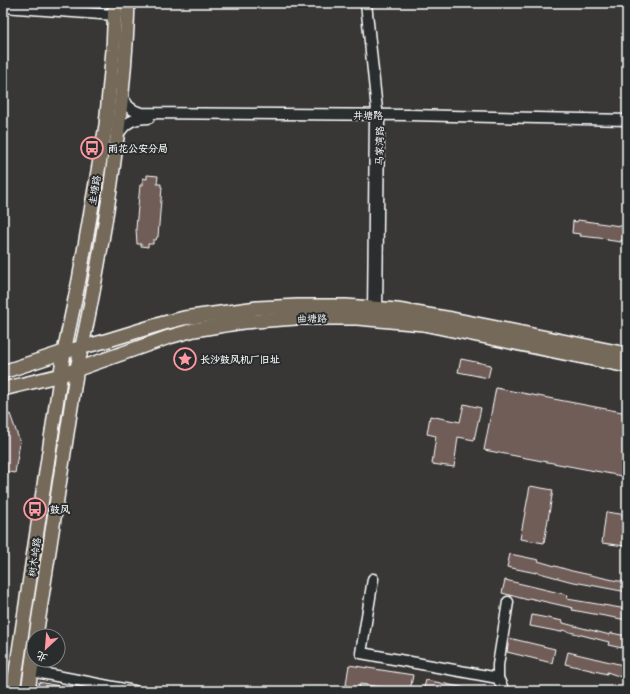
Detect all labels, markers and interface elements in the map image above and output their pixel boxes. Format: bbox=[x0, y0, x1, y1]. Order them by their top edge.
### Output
street label: 井塘路 bbox=[353, 109, 383, 122]
street label: 马家湾路 bbox=[373, 126, 386, 166]
bus stop icon: 雨花公安分局 bbox=[79, 135, 105, 161]
place label: 雨花公安分局 bbox=[108, 142, 168, 155]
street label: 圭塘路 bbox=[85, 174, 103, 206]
street label: 曲塘路 bbox=[297, 312, 327, 325]
place icon: 长沙鼓风机厂旧址 bbox=[172, 346, 198, 372]
place label: 长沙鼓风机厂旧址 bbox=[200, 353, 280, 366]
bus stop icon: 鼓风 bbox=[22, 496, 48, 522]
place label: 鼓风 bbox=[50, 503, 70, 516]
street label: 树木岭路 bbox=[25, 536, 44, 578]
north arrow bbox=[26, 628, 66, 668]
text: 北 bbox=[34, 647, 50, 666]

